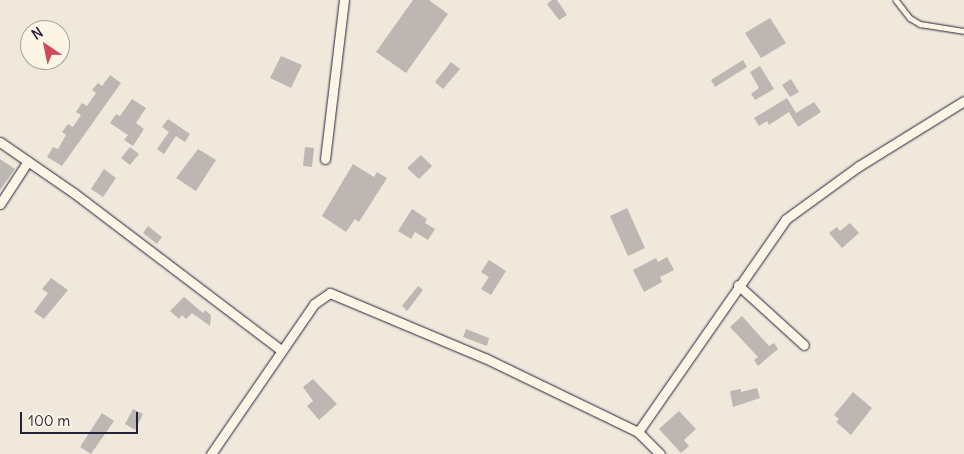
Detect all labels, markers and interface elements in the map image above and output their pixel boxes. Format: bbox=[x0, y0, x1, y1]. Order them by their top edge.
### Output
north arrow bbox=[20, 20, 70, 70]
text: N bbox=[28, 23, 46, 44]
scale bar bbox=[22, 402, 140, 434]
text: 100 m bbox=[28, 411, 70, 430]

